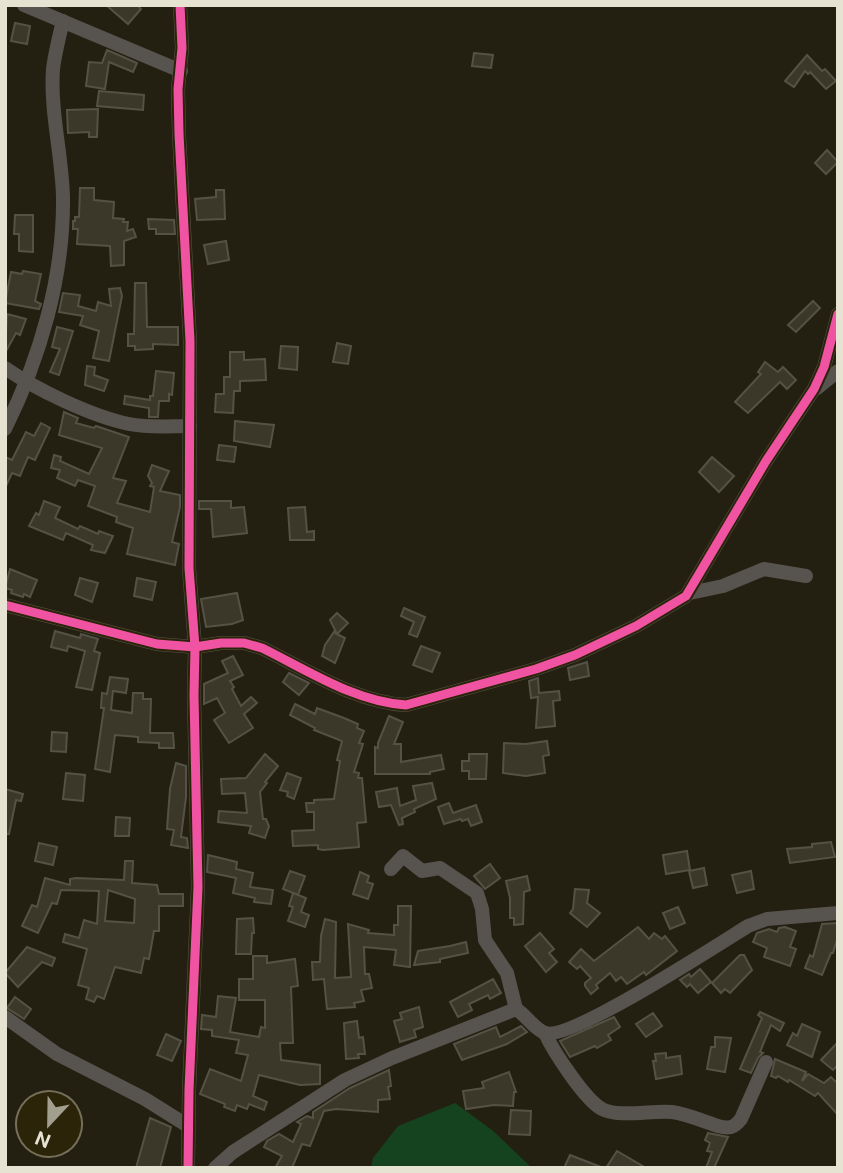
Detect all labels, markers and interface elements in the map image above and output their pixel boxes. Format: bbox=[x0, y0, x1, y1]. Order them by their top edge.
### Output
north arrow bbox=[14, 1089, 84, 1159]
text: N bbox=[32, 1127, 54, 1153]

